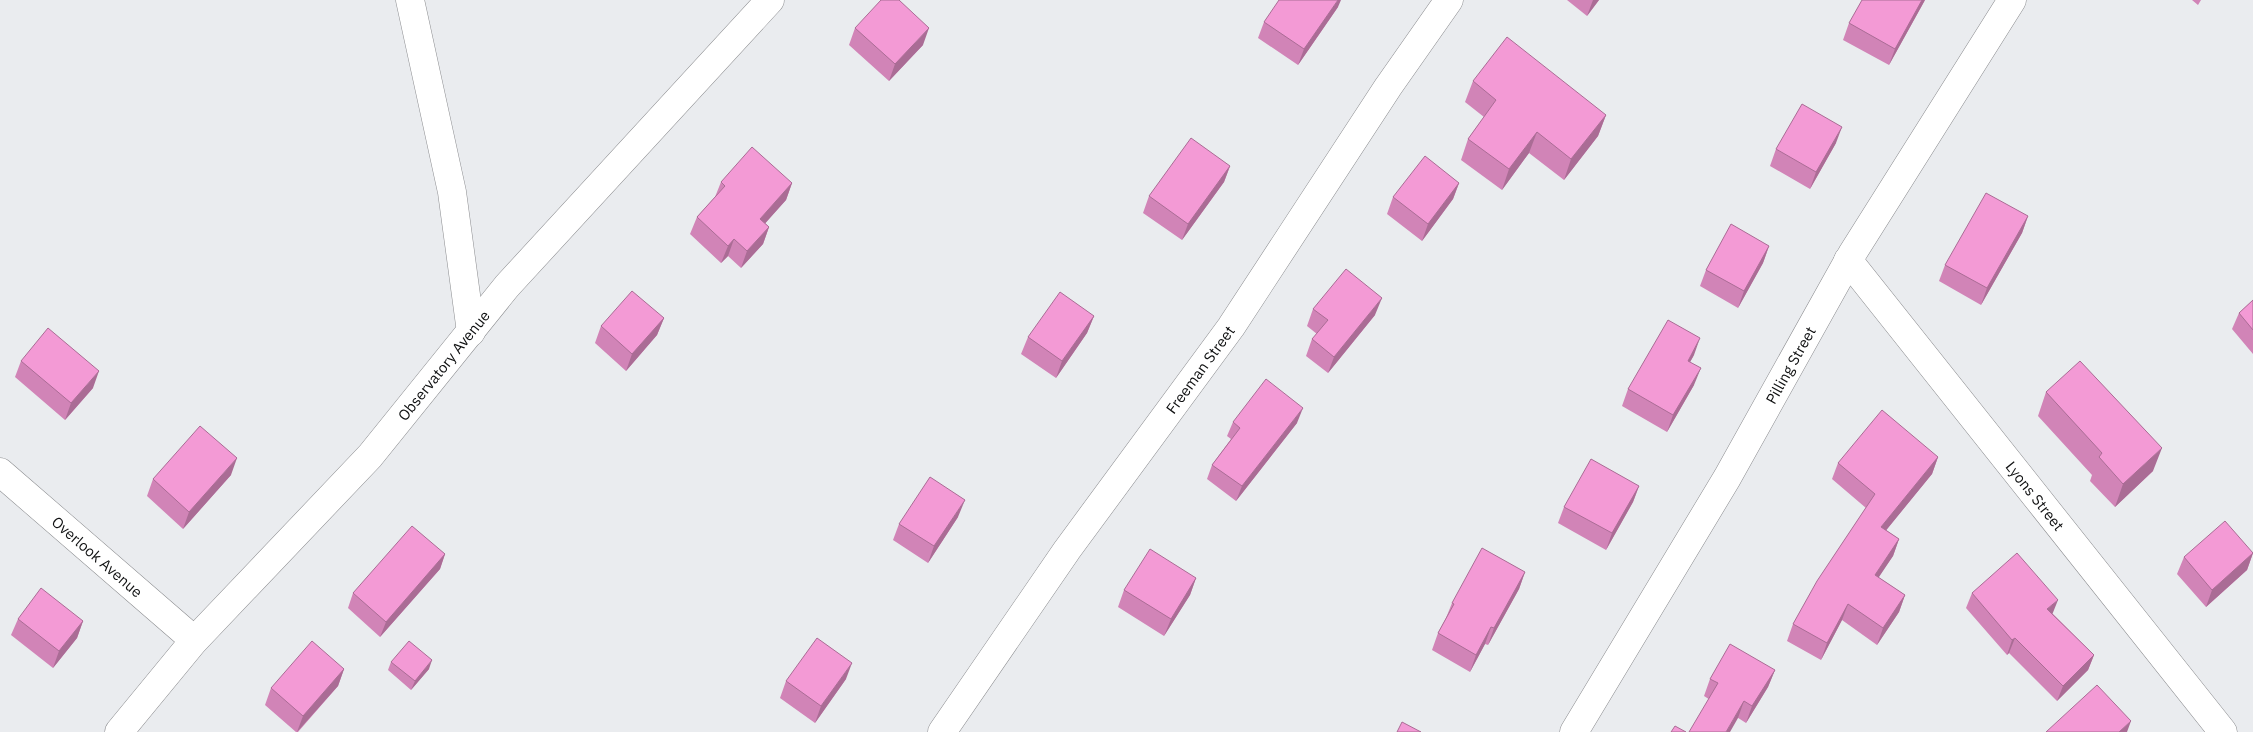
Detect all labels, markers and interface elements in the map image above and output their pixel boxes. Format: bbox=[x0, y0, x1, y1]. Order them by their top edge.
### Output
street label: Observatory Avenue bbox=[393, 306, 493, 424]
street label: Freeman Street bbox=[1161, 322, 1238, 417]
street label: Pilling Street bbox=[1761, 323, 1819, 407]
street label: Lyons Street bbox=[2002, 457, 2069, 534]
street label: Overlook Avenue bbox=[48, 512, 147, 601]

